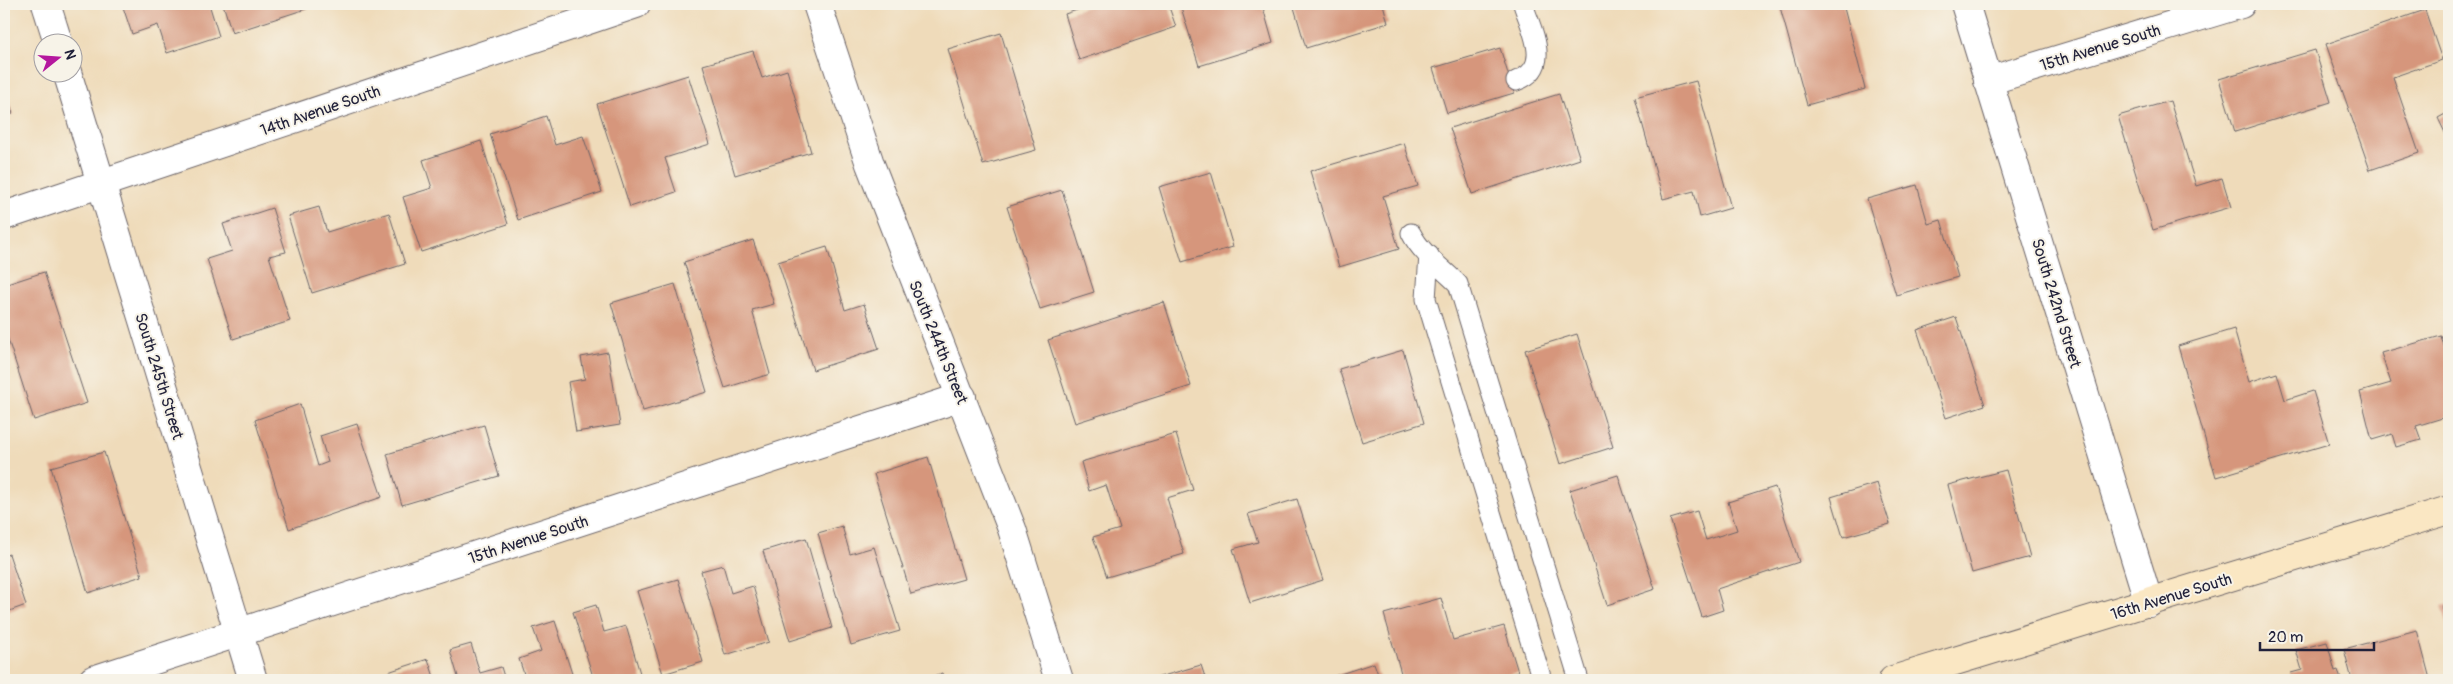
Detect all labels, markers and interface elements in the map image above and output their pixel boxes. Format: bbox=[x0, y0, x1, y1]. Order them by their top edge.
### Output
street label: 15th Avenue South bbox=[2038, 20, 2163, 76]
north arrow bbox=[32, 32, 82, 82]
text: N bbox=[60, 47, 79, 61]
street label: 14th Avenue South bbox=[258, 81, 383, 141]
street label: South 242nd Street bbox=[2027, 236, 2085, 371]
street label: South 244th Street bbox=[904, 278, 972, 408]
street label: South 245th Street bbox=[130, 311, 188, 442]
street label: 15th Avenue South bbox=[466, 511, 591, 569]
street label: 16th Avenue South bbox=[2108, 569, 2234, 625]
scale bar bbox=[2260, 619, 2374, 651]
text: 20 m bbox=[2268, 628, 2303, 647]

